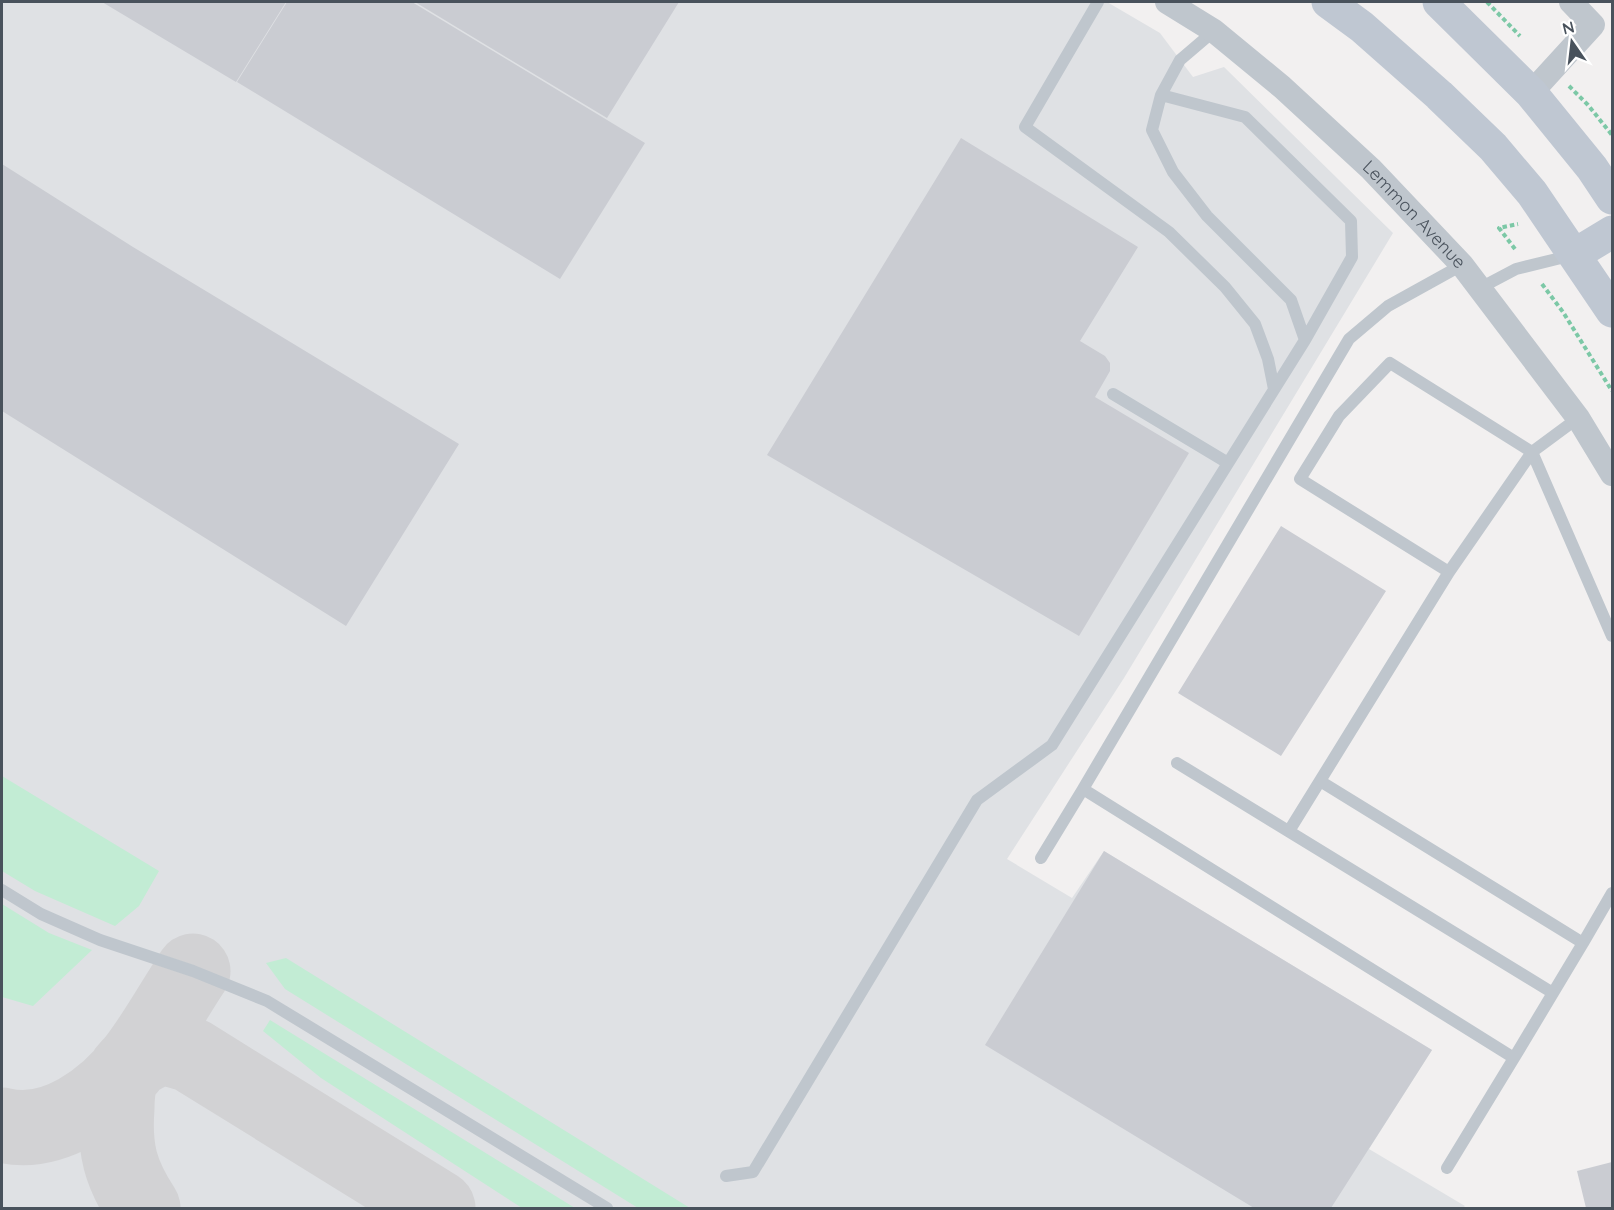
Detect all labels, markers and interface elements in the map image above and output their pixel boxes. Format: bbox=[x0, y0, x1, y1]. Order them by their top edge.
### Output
north arrow bbox=[1542, 12, 1602, 72]
text: N bbox=[1560, 16, 1576, 39]
street label: Lemmon Avenue bbox=[1358, 155, 1471, 273]

